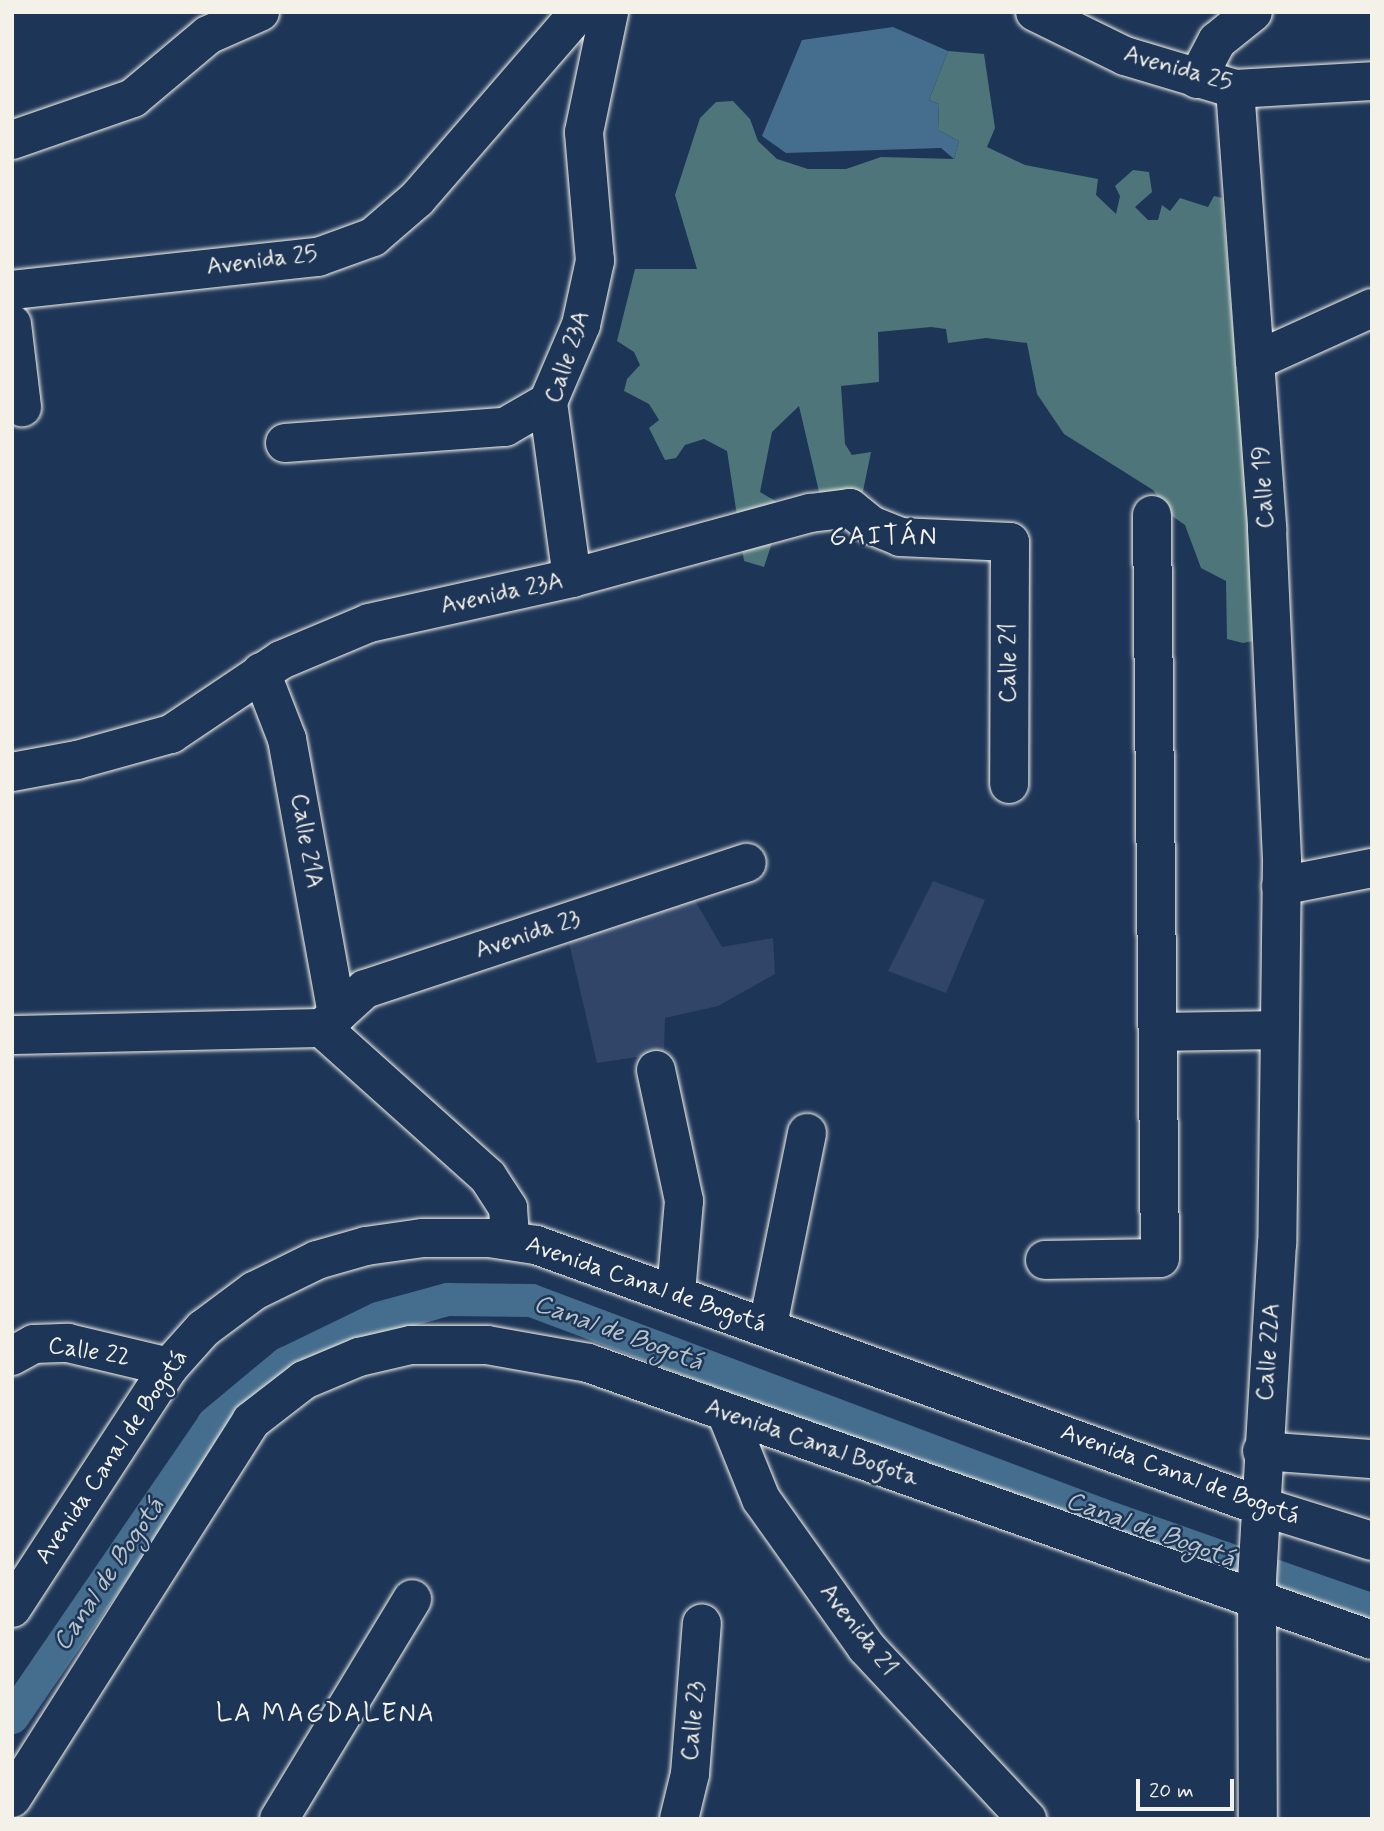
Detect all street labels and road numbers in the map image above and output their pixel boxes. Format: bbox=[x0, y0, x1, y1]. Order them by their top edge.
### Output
street label: Avenida 25 bbox=[1120, 40, 1236, 98]
street label: Avenida 25 bbox=[205, 240, 319, 282]
street label: Calle 23A bbox=[540, 307, 596, 407]
street label: Calle 19 bbox=[1247, 445, 1281, 529]
street label: Avenida 23A bbox=[438, 567, 566, 621]
street label: Calle 21 bbox=[995, 623, 1023, 703]
street label: Calle 21A bbox=[283, 791, 329, 891]
street label: Avenida 23 bbox=[472, 904, 584, 966]
street label: Avenida Canal de Bogotá bbox=[524, 1231, 768, 1339]
street label: Calle 22A bbox=[1251, 1302, 1287, 1402]
street label: Calle 22 bbox=[46, 1331, 132, 1373]
street label: Avenida Canal de Bogotá bbox=[31, 1346, 193, 1568]
street label: Avenida Canal Bogota bbox=[702, 1393, 922, 1493]
street label: Avenida Canal de Bogotá bbox=[1058, 1419, 1302, 1531]
street label: Avenida 21 bbox=[813, 1578, 903, 1682]
street label: Calle 23 bbox=[676, 1680, 712, 1762]

